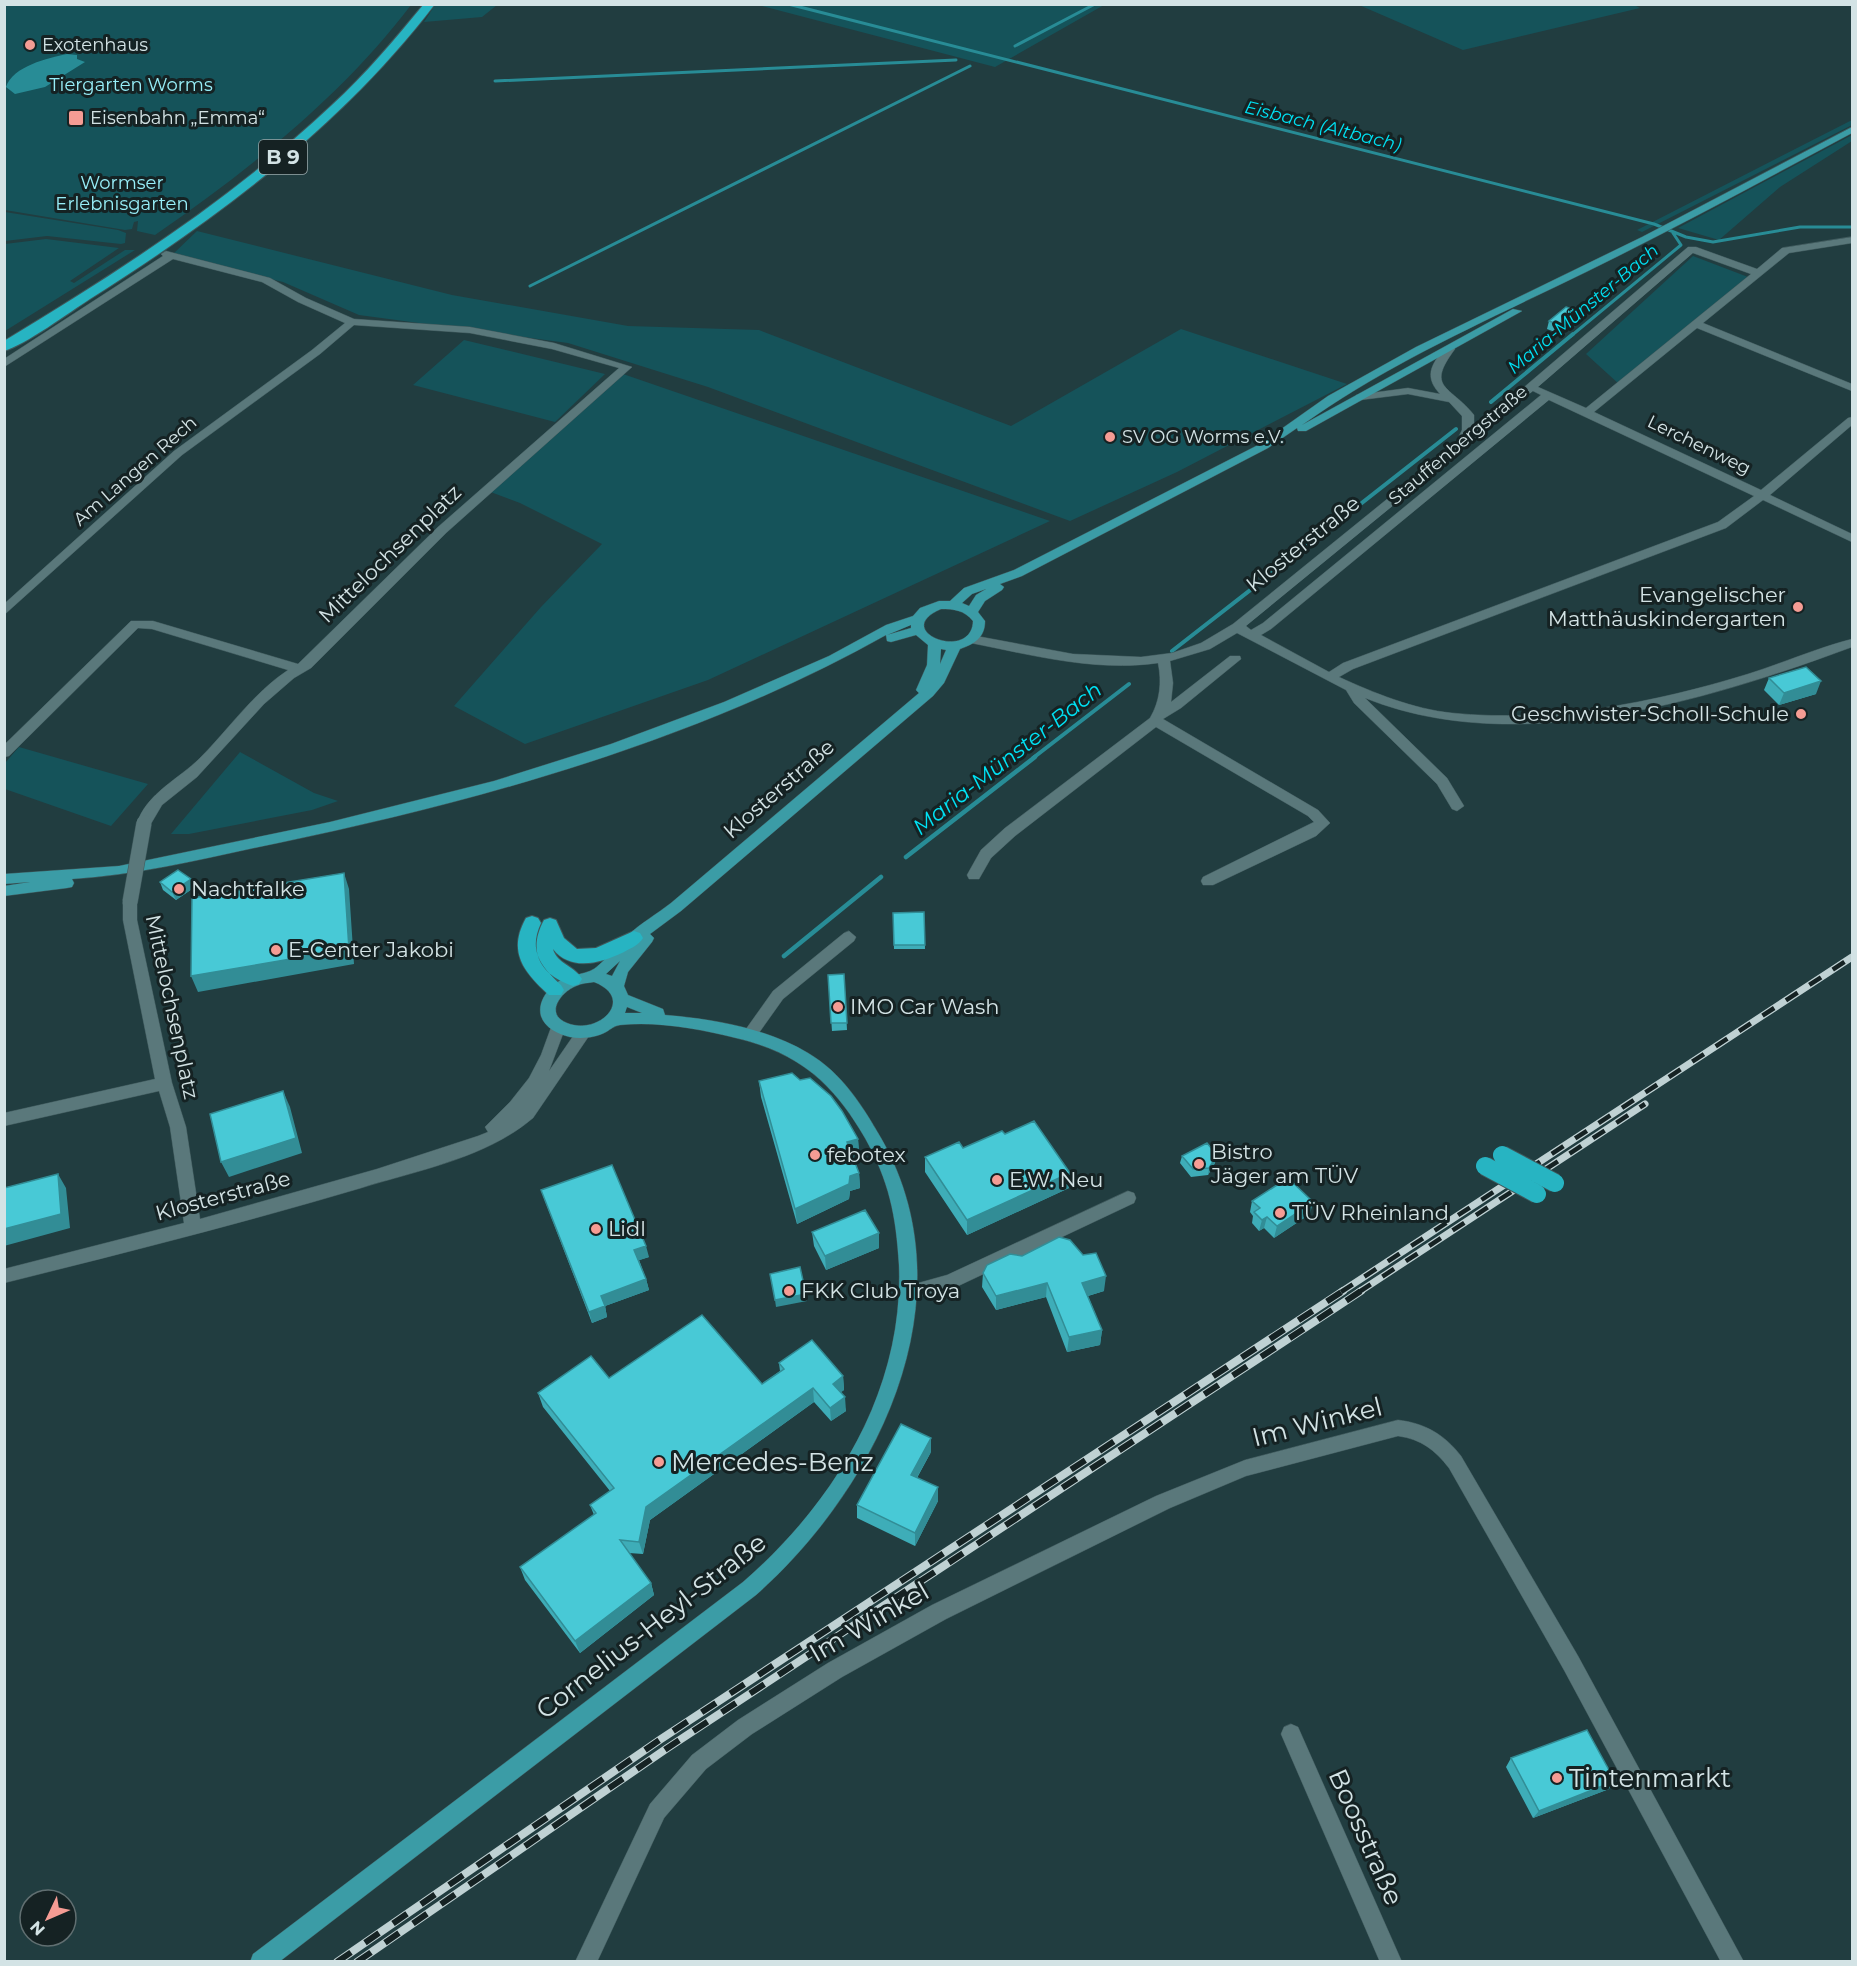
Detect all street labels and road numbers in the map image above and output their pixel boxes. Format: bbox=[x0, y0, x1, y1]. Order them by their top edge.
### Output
road number: B 9 bbox=[259, 140, 307, 174]
street label: Stauffenbergstraße bbox=[1384, 380, 1532, 509]
street label: Am Langen Rech bbox=[69, 411, 201, 531]
street label: Lerchenweg bbox=[1644, 411, 1754, 479]
street label: Mittelochsenplatz bbox=[313, 479, 466, 628]
street label: Klosterstraße bbox=[1241, 490, 1364, 597]
street label: Klosterstraße bbox=[718, 734, 839, 844]
street label: Mittelochsenplatz bbox=[141, 912, 204, 1101]
street label: Klosterstraße bbox=[153, 1166, 293, 1226]
street label: Im Winkel bbox=[1249, 1390, 1385, 1454]
street label: Cornelius-Heyl-Straße bbox=[530, 1526, 772, 1726]
street label: Im Winkel bbox=[803, 1575, 935, 1669]
street label: Boosstraße bbox=[1322, 1764, 1410, 1910]

